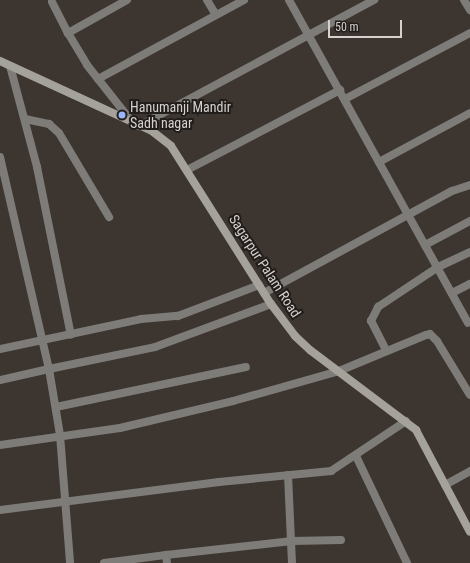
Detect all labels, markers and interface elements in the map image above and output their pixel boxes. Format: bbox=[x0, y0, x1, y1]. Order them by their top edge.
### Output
scale bar bbox=[330, 12, 404, 38]
text: 50 m bbox=[335, 20, 359, 34]
place label: Hanumanji Mandir Sadh nagar bbox=[130, 99, 231, 132]
marker: Hanumanji Mandir Sadh nagar bbox=[117, 110, 127, 120]
street label: Sagarpur Palam Road bbox=[226, 211, 304, 321]

